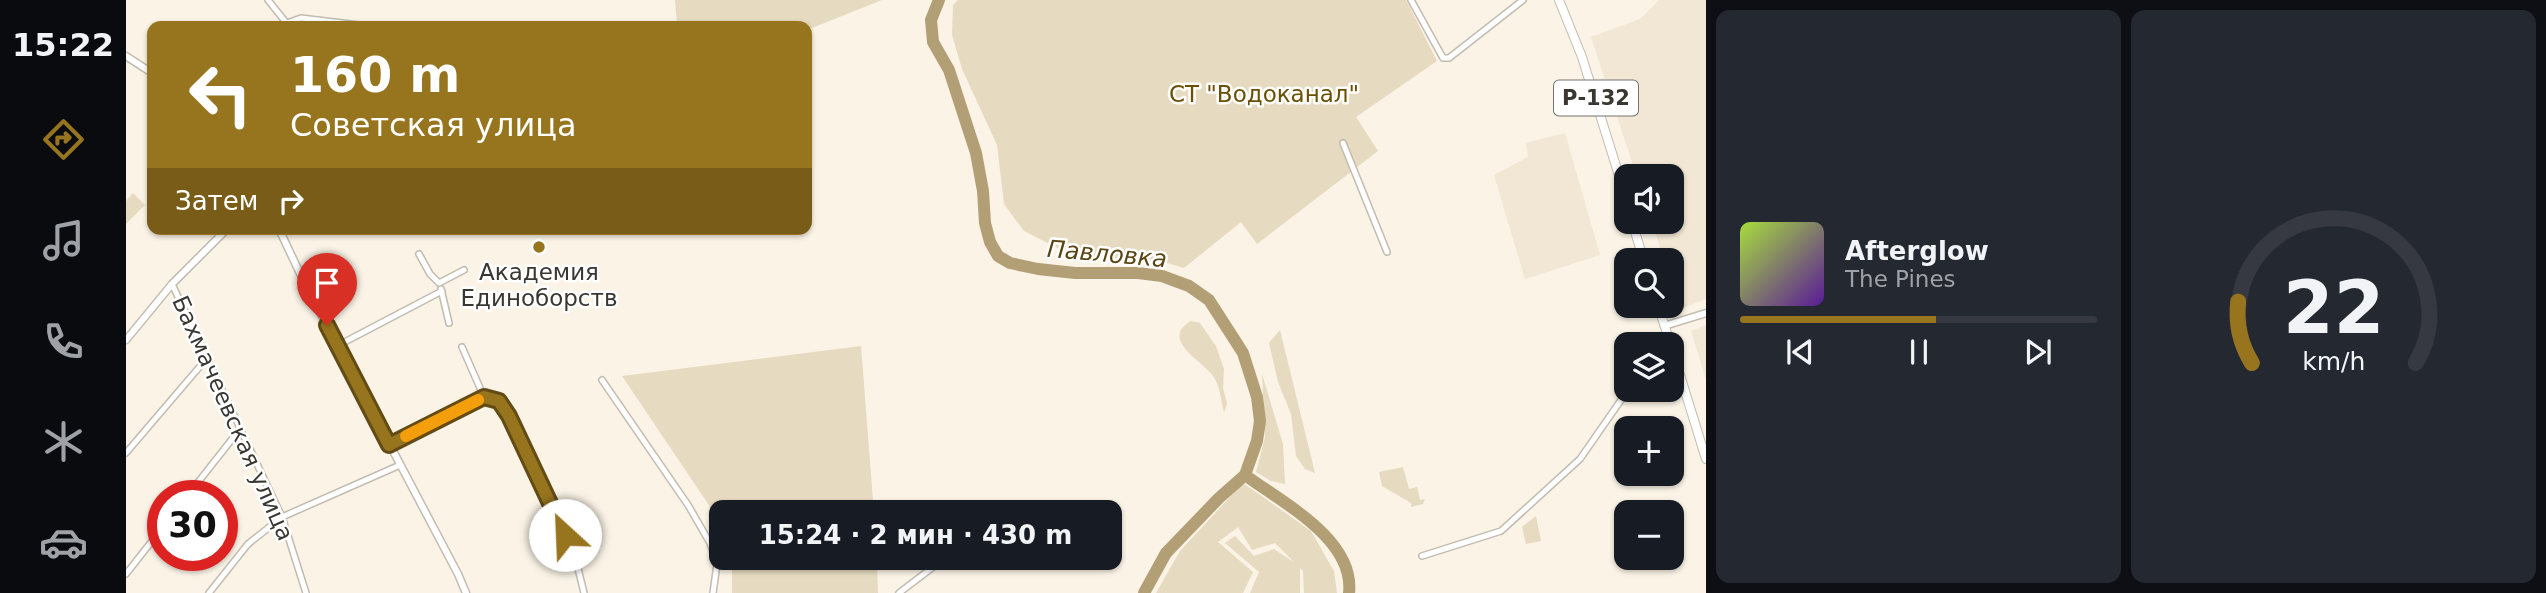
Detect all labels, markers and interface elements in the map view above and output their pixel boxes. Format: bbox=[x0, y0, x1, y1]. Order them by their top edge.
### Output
text: 15:22 bbox=[12, 26, 114, 64]
text: 160 m bbox=[290, 47, 460, 104]
icon: left bbox=[175, 49, 266, 140]
road number: Р-132 bbox=[1554, 80, 1638, 116]
park label: СТ "Водоканал" bbox=[1169, 81, 1359, 107]
text: Советская улица bbox=[290, 106, 577, 144]
icon: directions bbox=[39, 115, 88, 164]
map controls bbox=[1614, 164, 1684, 570]
button: sound bbox=[1614, 164, 1684, 234]
icon: right bbox=[272, 182, 310, 220]
text: Затем bbox=[175, 186, 258, 216]
icon: music bbox=[39, 216, 88, 265]
water label: Павловка bbox=[1046, 235, 1168, 273]
text: Afterglow bbox=[1845, 236, 1989, 266]
marker: Академия Единоборств bbox=[531, 239, 547, 255]
button: search bbox=[1614, 248, 1684, 318]
pin bbox=[297, 253, 357, 325]
place label: Академия Единоборств bbox=[461, 259, 617, 311]
icon: arrive bbox=[308, 264, 346, 302]
text: 22 bbox=[2283, 265, 2384, 350]
text: The Pines bbox=[1845, 266, 1956, 292]
street label: Бахмачеевская улица bbox=[167, 292, 299, 544]
icon: phone bbox=[39, 317, 88, 366]
button: layers bbox=[1614, 332, 1684, 402]
icon: previous bbox=[1781, 333, 1819, 371]
icon: pause bbox=[1900, 333, 1938, 371]
icon: next bbox=[2019, 333, 2057, 371]
text: km/h bbox=[2302, 346, 2365, 375]
button: + bbox=[1614, 416, 1684, 486]
icon: climate bbox=[39, 417, 88, 466]
speed limit sign: 30 bbox=[147, 480, 238, 571]
position arrow bbox=[528, 498, 602, 572]
button: − bbox=[1614, 500, 1684, 570]
icon: car bbox=[39, 518, 88, 567]
text: 15:24 · 2 мин · 430 m bbox=[759, 520, 1072, 550]

